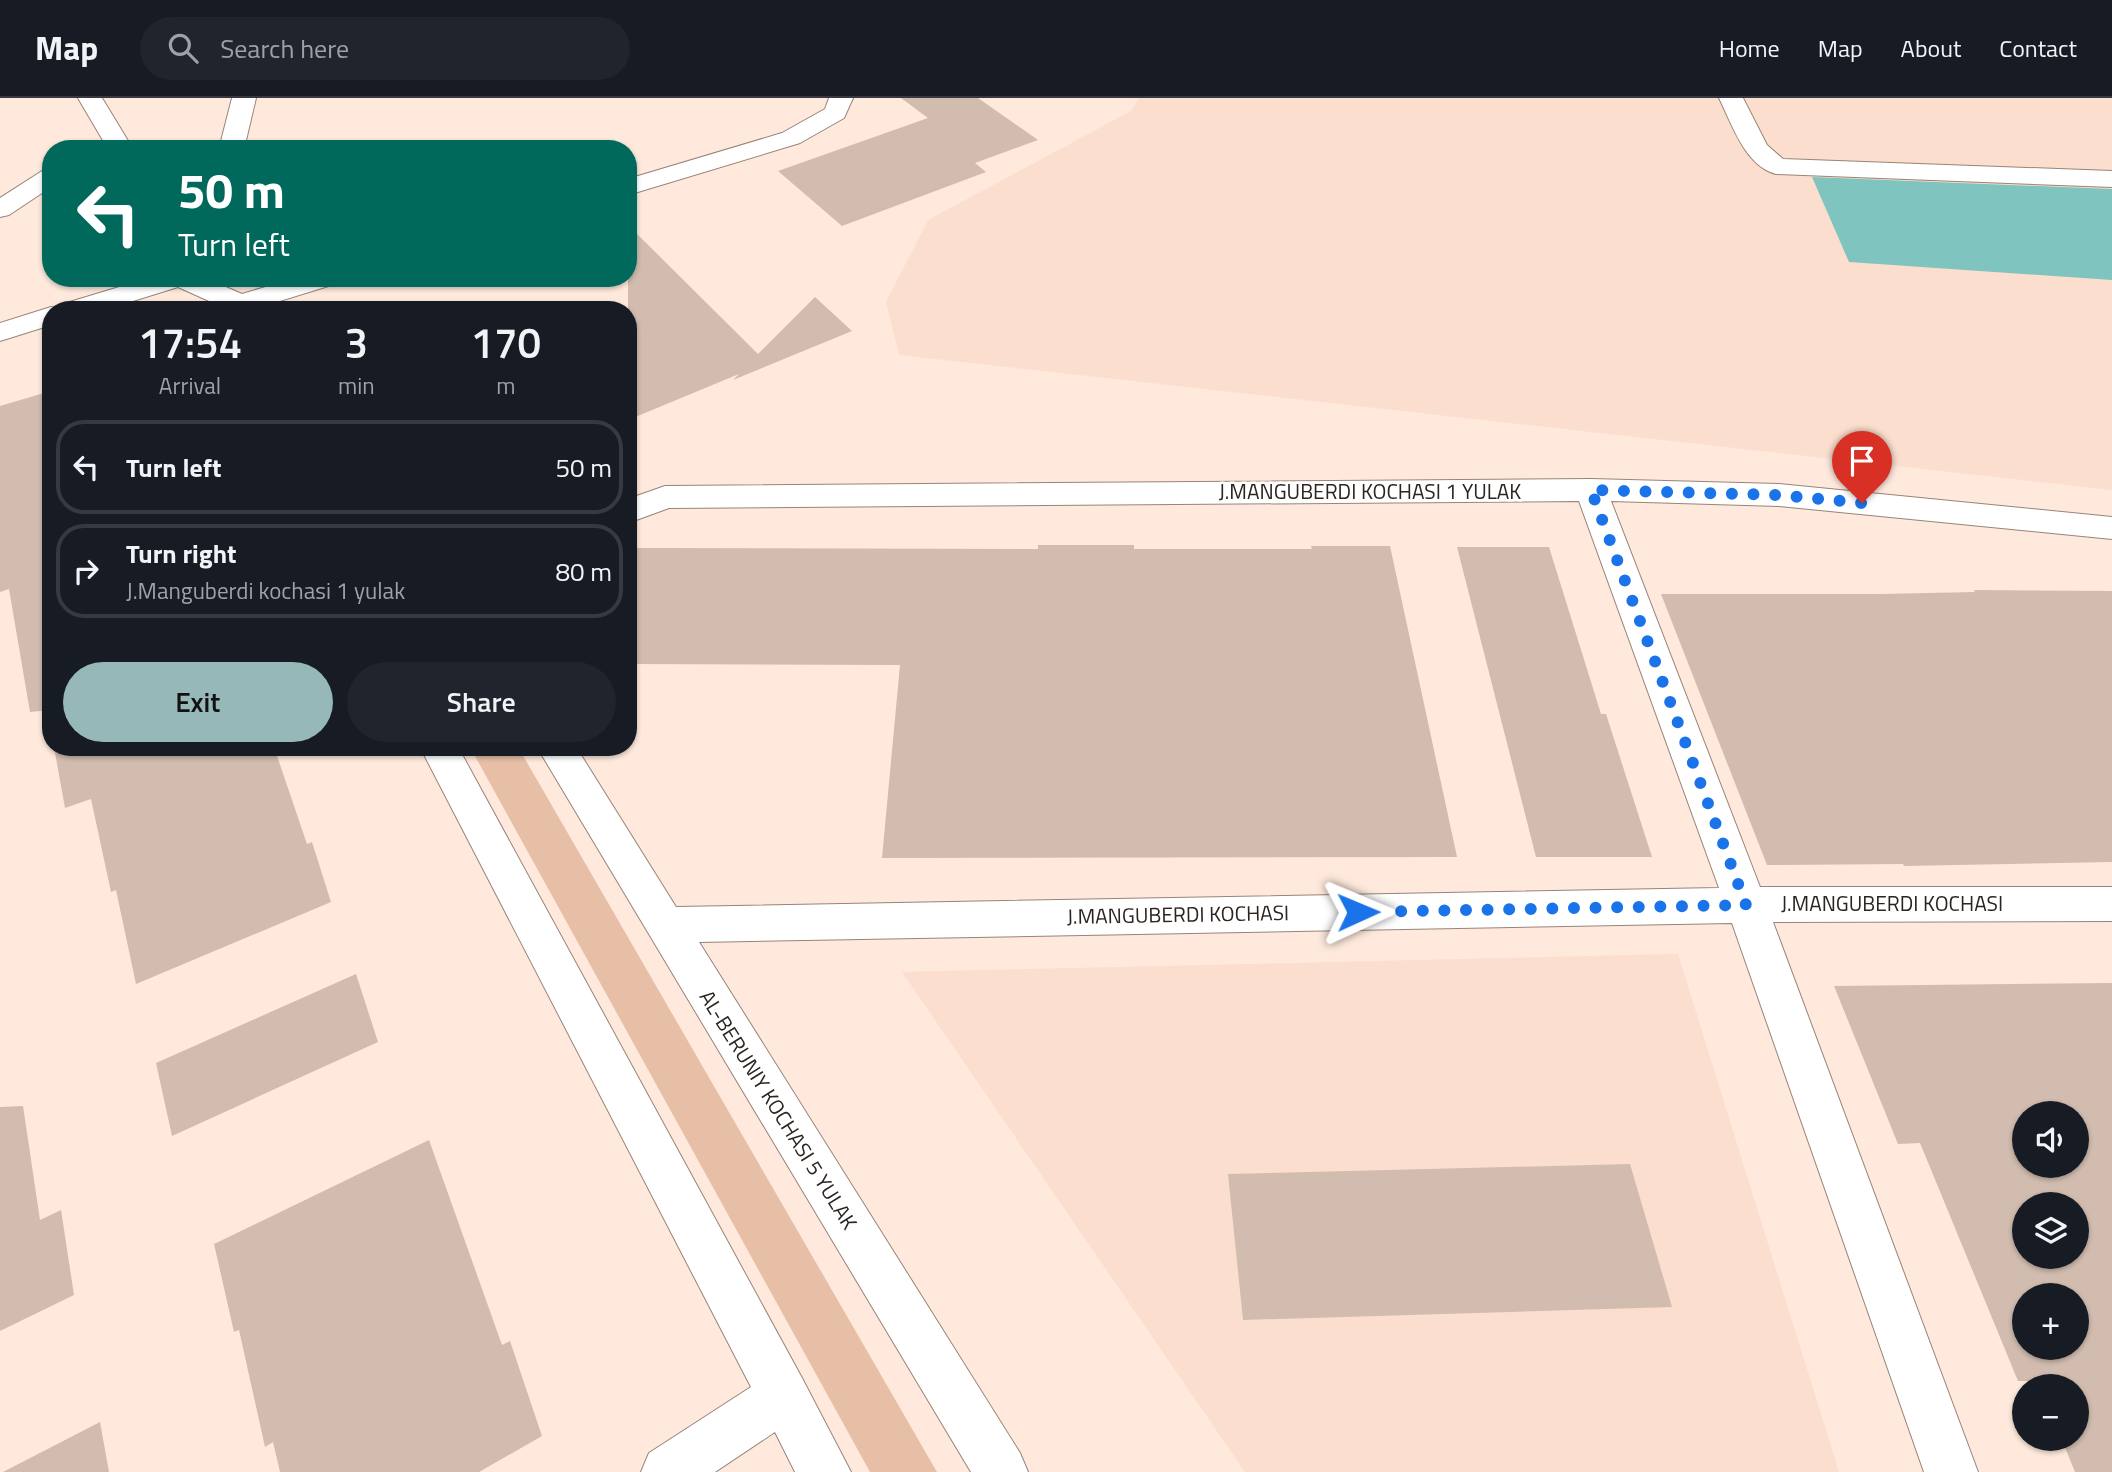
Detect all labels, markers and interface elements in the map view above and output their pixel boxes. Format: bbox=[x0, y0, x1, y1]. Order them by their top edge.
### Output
search box bbox=[140, 17, 630, 80]
text: Map bbox=[35, 23, 98, 73]
icon: search bbox=[164, 29, 202, 67]
text: Search here bbox=[220, 29, 349, 68]
text: Home bbox=[1719, 30, 1780, 66]
text: Map bbox=[1818, 30, 1863, 66]
text: About bbox=[1901, 30, 1961, 66]
text: Contact bbox=[1999, 30, 2077, 66]
text: 50 m bbox=[178, 152, 285, 227]
icon: left bbox=[63, 168, 154, 259]
text: Turn left bbox=[178, 220, 290, 268]
text: 17:54 bbox=[138, 310, 242, 374]
text: 3 bbox=[345, 310, 368, 374]
text: 170 bbox=[471, 310, 541, 374]
text: Arrival bbox=[159, 368, 221, 403]
text: min bbox=[338, 368, 375, 403]
text: m bbox=[496, 368, 515, 403]
pin bbox=[1832, 431, 1892, 503]
icon: arrive bbox=[1843, 442, 1881, 480]
icon: left bbox=[67, 448, 105, 486]
text: Turn left bbox=[126, 448, 221, 487]
text: 50 m bbox=[555, 448, 612, 487]
street label: J.MANGUBERDI KOCHASI 1 YULAK bbox=[1219, 475, 1521, 507]
text: Turn right bbox=[126, 534, 237, 573]
icon: right bbox=[67, 552, 105, 590]
text: 80 m bbox=[555, 552, 612, 591]
text: J.Manguberdi kochasi 1 yulak bbox=[126, 573, 405, 608]
button: Exit bbox=[63, 662, 333, 742]
button: Share bbox=[347, 662, 616, 742]
position arrow bbox=[1321, 875, 1395, 949]
street label: J.MANGUBERDI KOCHASI bbox=[1781, 887, 2003, 919]
street label: J.MANGUBERDI KOCHASI bbox=[1067, 896, 1289, 932]
street label: AL-BERUNIY KOCHASI 5 YULAK bbox=[692, 984, 866, 1235]
map controls bbox=[2012, 1101, 2089, 1451]
button: sound bbox=[2012, 1101, 2089, 1178]
button: layers bbox=[2012, 1192, 2089, 1269]
button: + bbox=[2012, 1283, 2089, 1360]
button: − bbox=[2012, 1374, 2089, 1451]

